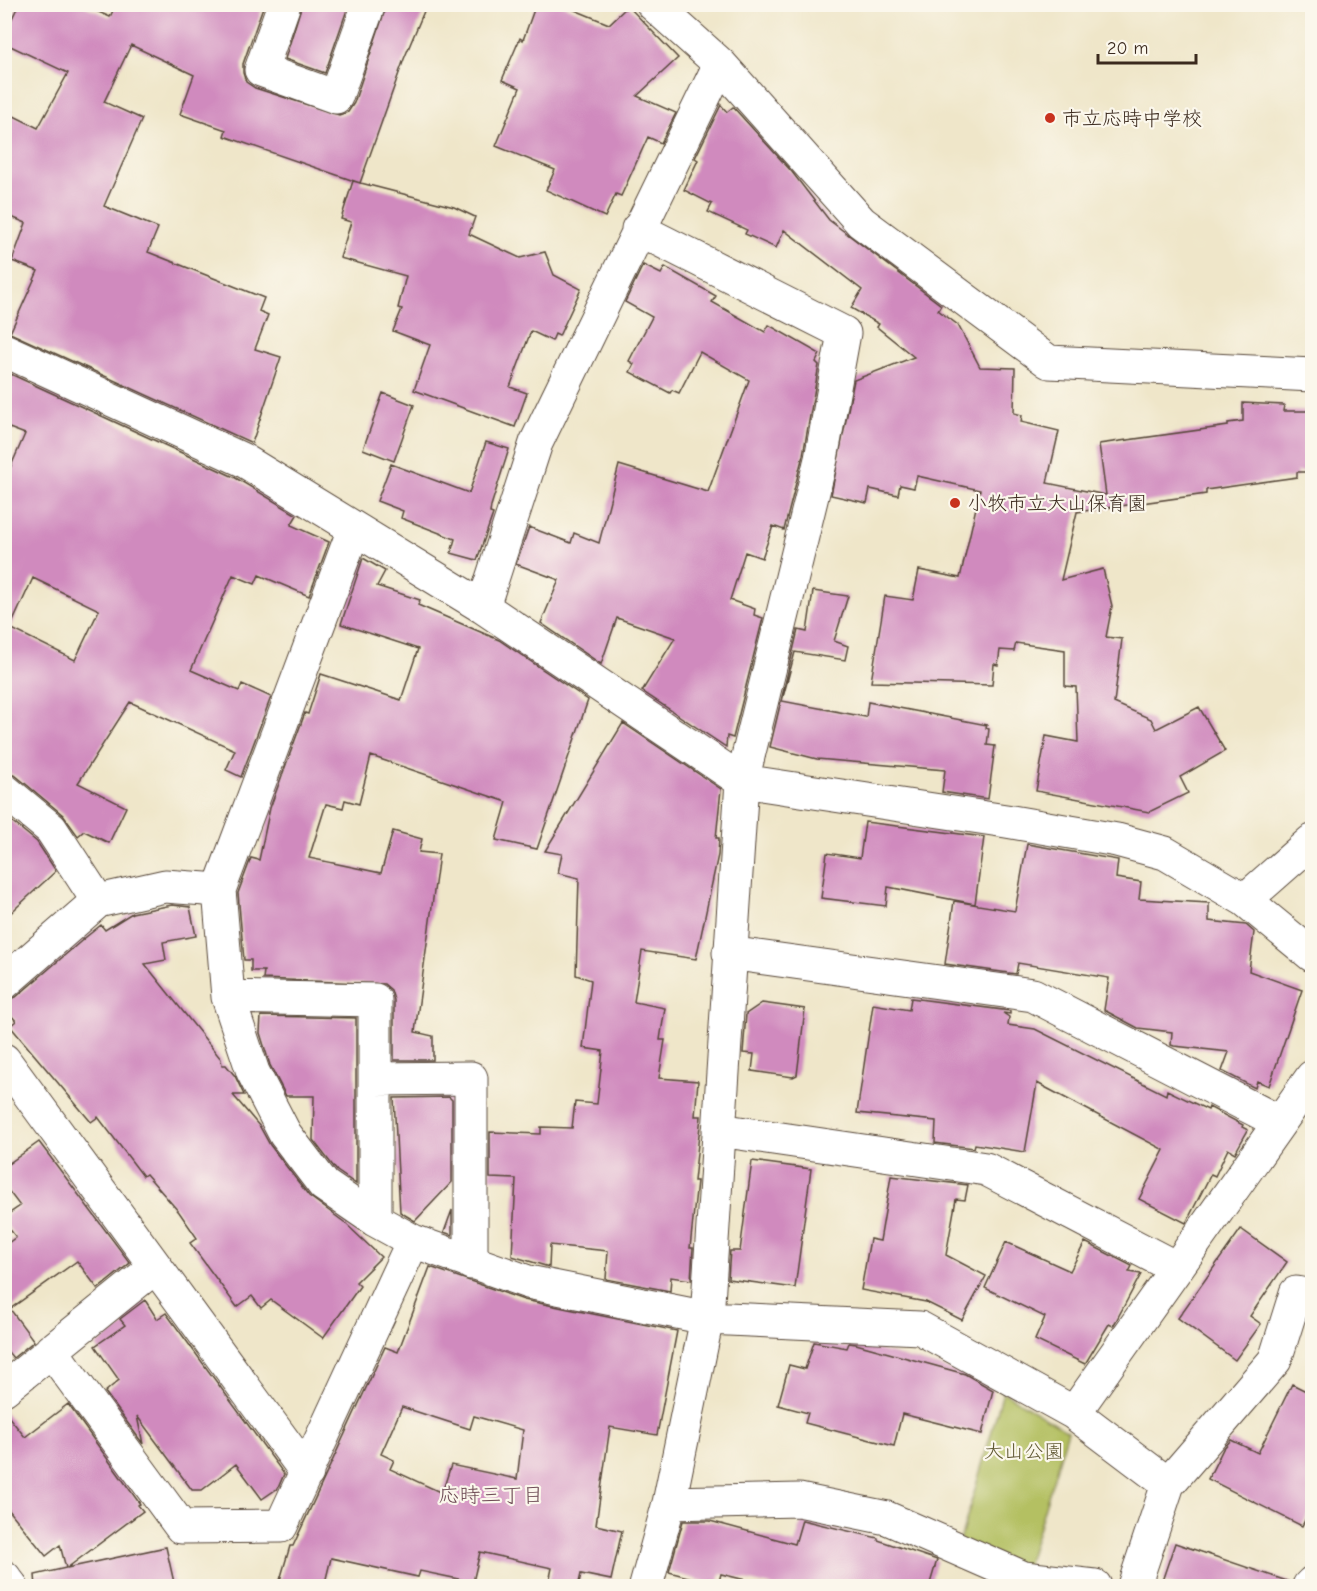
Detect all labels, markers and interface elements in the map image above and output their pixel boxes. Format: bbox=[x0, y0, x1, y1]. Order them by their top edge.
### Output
scale bar bbox=[1098, 27, 1196, 65]
text: 20 m bbox=[1107, 38, 1148, 59]
place label: 市立応時中学校 bbox=[1062, 107, 1202, 130]
marker: 市立応時中学校 bbox=[1043, 111, 1057, 125]
place label: 小牧市立大山保育園 bbox=[967, 492, 1147, 515]
marker: 小牧市立大山保育園 bbox=[948, 496, 962, 510]
park label: 大山公園 bbox=[984, 1440, 1064, 1463]
district label: 応時三丁目 bbox=[439, 1483, 544, 1507]

